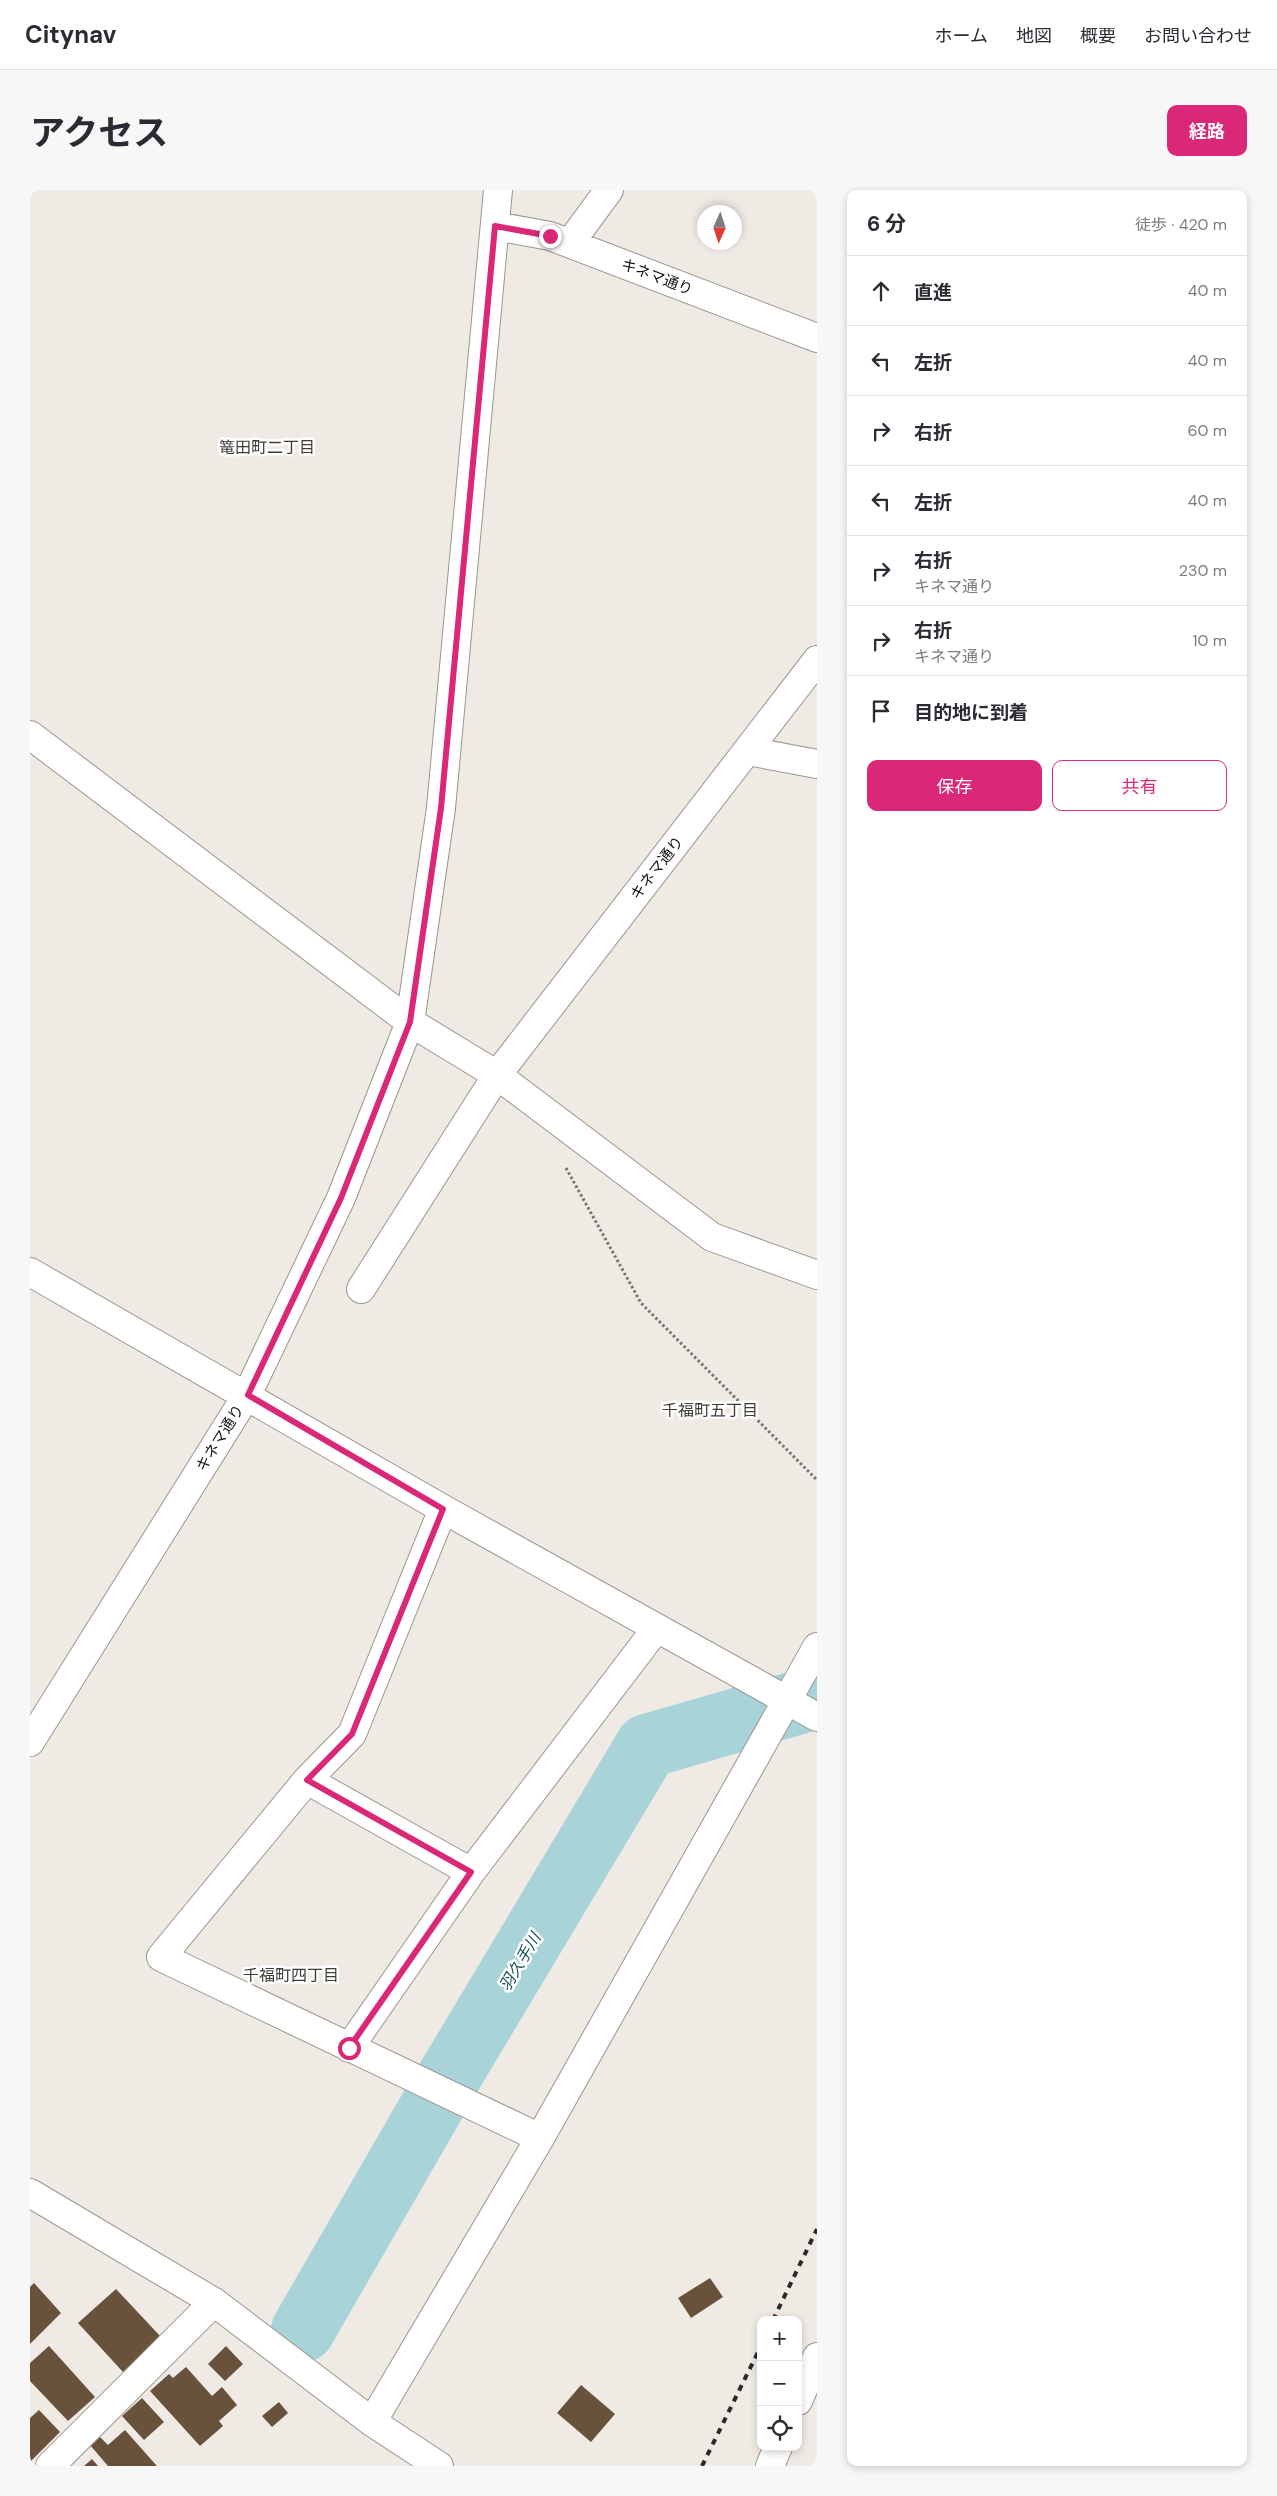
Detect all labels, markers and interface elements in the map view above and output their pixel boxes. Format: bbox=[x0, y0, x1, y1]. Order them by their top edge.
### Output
text: Citynav bbox=[25, 19, 116, 50]
text: ホーム bbox=[935, 24, 988, 48]
text: 地図 bbox=[1016, 24, 1052, 48]
text: 概要 bbox=[1080, 24, 1116, 48]
text: お問い合わせ bbox=[1144, 24, 1252, 48]
button: 経路 bbox=[1167, 105, 1247, 156]
text: アクセス bbox=[30, 110, 168, 156]
north arrow bbox=[697, 205, 742, 250]
text: 6 分 bbox=[867, 210, 906, 238]
text: 徒歩 · 420 m bbox=[1135, 214, 1227, 235]
route end bbox=[539, 225, 562, 248]
street label: キネマ通り bbox=[618, 254, 696, 300]
icon: ahead bbox=[867, 277, 895, 305]
text: 直進 bbox=[914, 280, 952, 305]
text: 40 m bbox=[1188, 280, 1227, 301]
icon: left bbox=[867, 347, 895, 375]
text: 左折 bbox=[914, 350, 952, 375]
text: 40 m bbox=[1188, 350, 1227, 371]
icon: right bbox=[867, 417, 895, 445]
text: 右折 bbox=[914, 420, 952, 445]
text: 60 m bbox=[1187, 420, 1227, 441]
district label: 篭田町二丁目 bbox=[219, 437, 315, 458]
icon: left bbox=[867, 487, 895, 515]
text: 左折 bbox=[914, 490, 952, 515]
text: 40 m bbox=[1188, 490, 1227, 511]
text: 右折 bbox=[914, 548, 952, 573]
icon: right bbox=[867, 557, 895, 585]
text: 230 m bbox=[1179, 560, 1227, 581]
text: キネマ通り bbox=[914, 576, 994, 597]
text: 右折 bbox=[914, 618, 952, 643]
icon: right bbox=[867, 627, 895, 655]
text: 10 m bbox=[1193, 630, 1227, 651]
text: キネマ通り bbox=[914, 646, 994, 667]
icon: arrive bbox=[867, 697, 895, 725]
text: 目的地に到着 bbox=[914, 700, 1028, 725]
button: 保存 bbox=[867, 760, 1042, 811]
button: 共有 bbox=[1052, 760, 1227, 811]
street label: キネマ通り bbox=[626, 832, 688, 904]
district label: 千福町五丁目 bbox=[662, 1400, 758, 1421]
street label: キネマ通り bbox=[192, 1401, 248, 1475]
water label: 羽久手川 bbox=[495, 1927, 547, 1995]
district label: 千福町四丁目 bbox=[243, 1965, 339, 1986]
route start bbox=[338, 2037, 361, 2060]
map controls bbox=[757, 2316, 802, 2451]
button: + bbox=[757, 2316, 802, 2361]
button: − bbox=[757, 2361, 802, 2406]
button: locate bbox=[757, 2406, 802, 2451]

